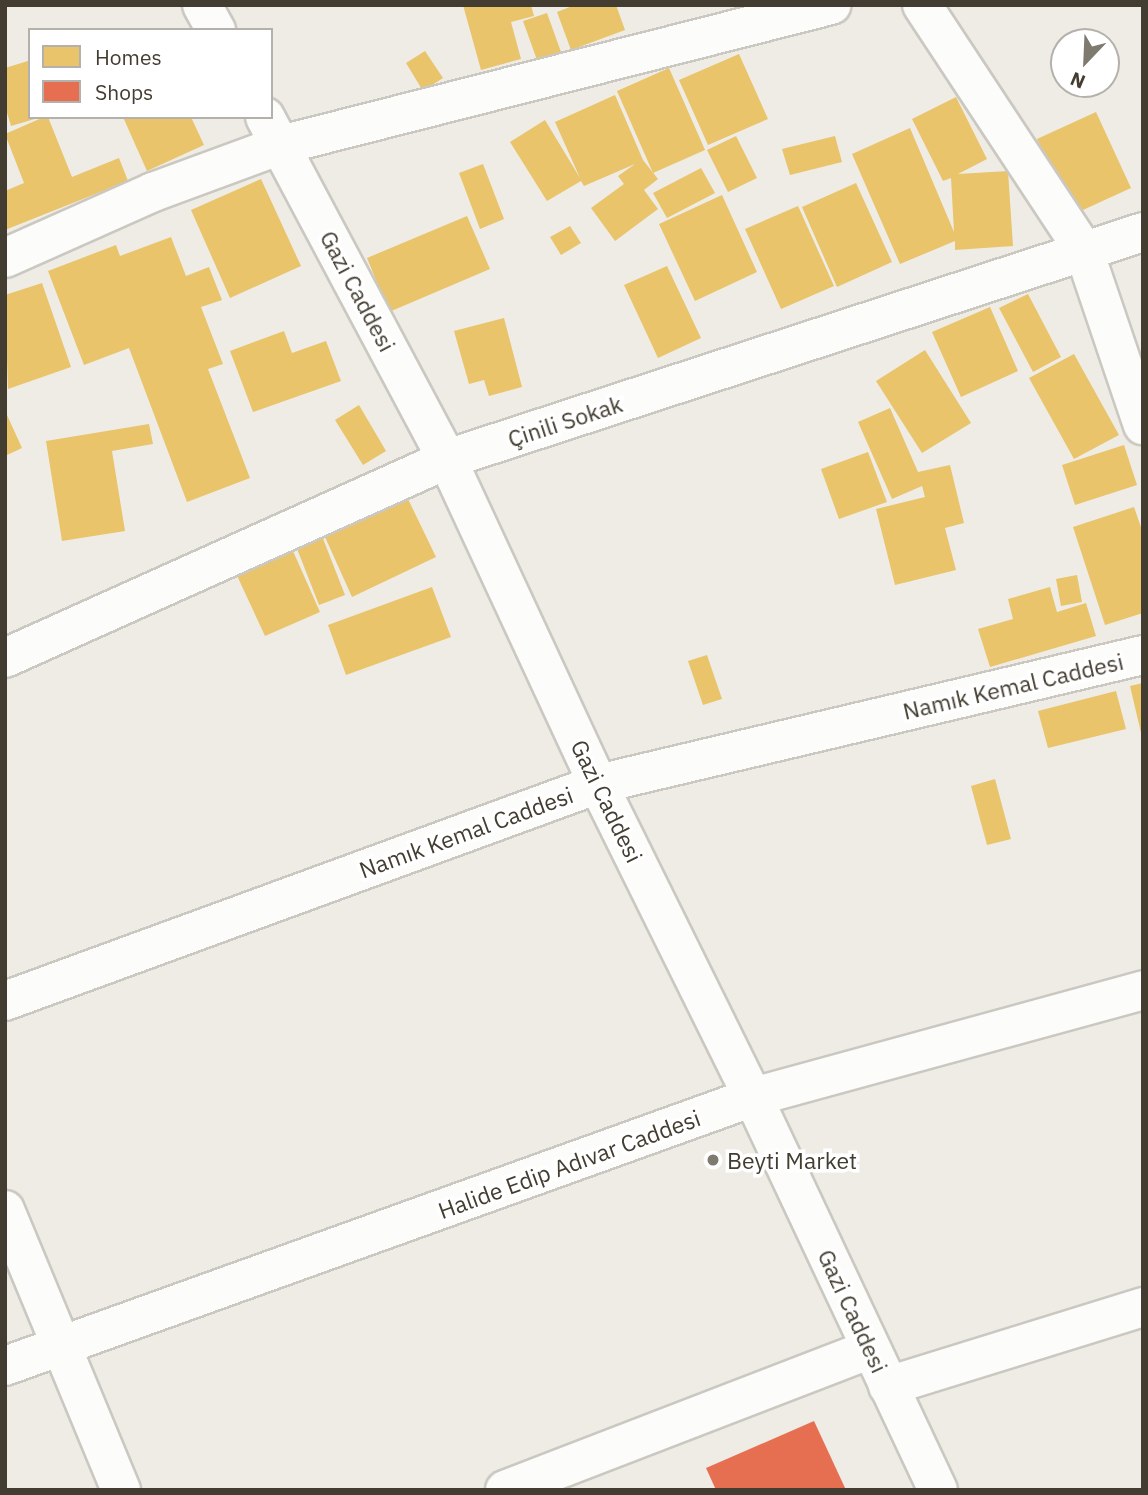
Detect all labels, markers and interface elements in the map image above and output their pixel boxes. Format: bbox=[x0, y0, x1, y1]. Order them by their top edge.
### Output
legend bbox=[28, 28, 273, 119]
north arrow bbox=[1050, 28, 1120, 98]
text: Homes bbox=[95, 43, 162, 71]
text: N bbox=[1067, 67, 1089, 94]
text: Shops bbox=[95, 78, 153, 106]
street label: Gazi Caddesi bbox=[315, 226, 401, 356]
street label: Çinili Sokak bbox=[504, 389, 626, 453]
street label: Namık Kemal Caddesi bbox=[900, 647, 1126, 725]
street label: Gazi Caddesi bbox=[565, 735, 649, 867]
street label: Namık Kemal Caddesi bbox=[355, 780, 577, 884]
street label: Halide Edip Adıvar Caddesi bbox=[434, 1104, 704, 1224]
place label: Beyti Market bbox=[727, 1146, 857, 1174]
marker: Beyti Market bbox=[705, 1152, 721, 1168]
street label: Gazi Caddesi bbox=[812, 1245, 894, 1377]

